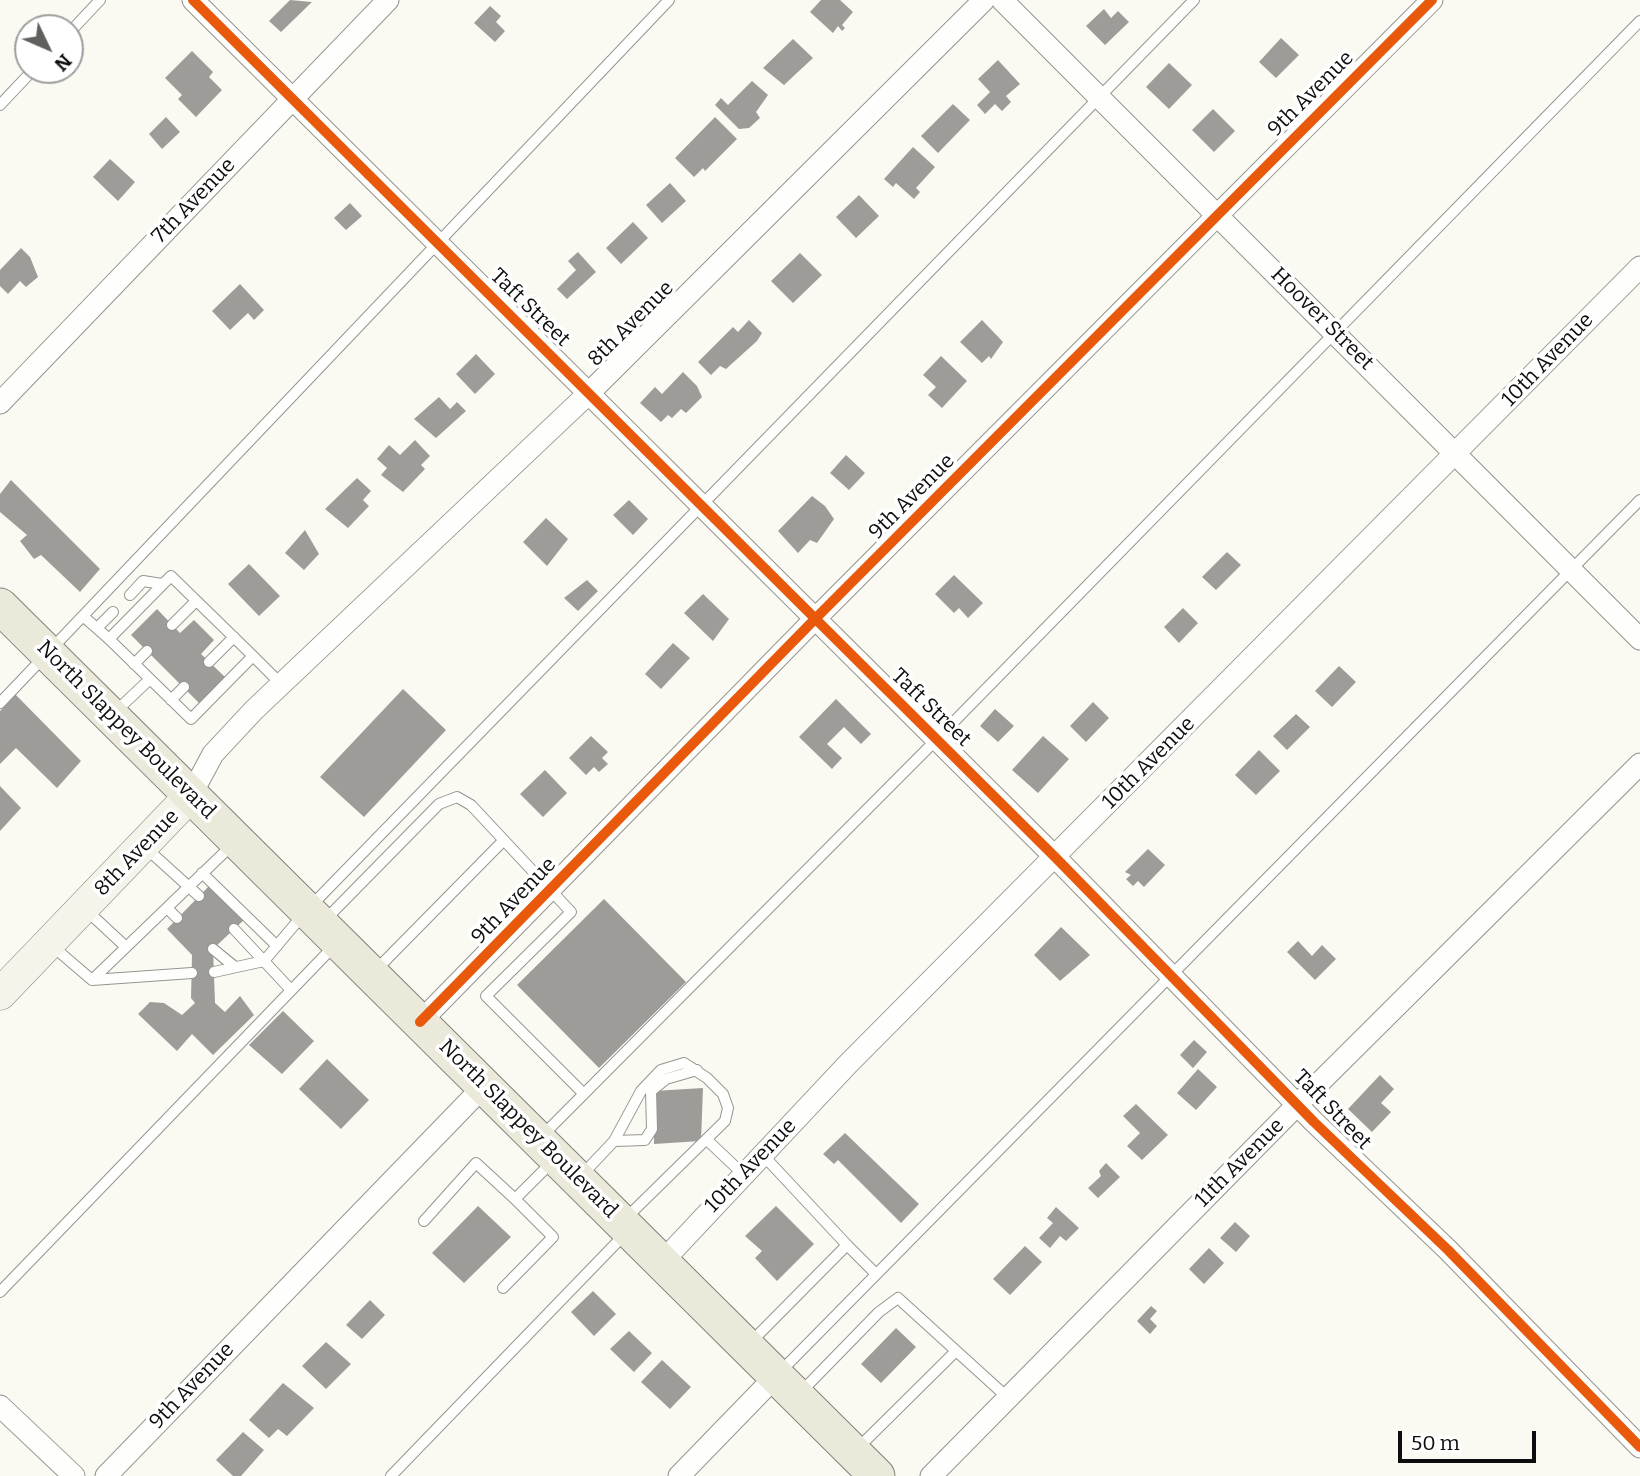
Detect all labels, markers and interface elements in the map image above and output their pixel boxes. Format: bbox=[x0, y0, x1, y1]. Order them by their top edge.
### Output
north arrow bbox=[14, 14, 84, 84]
street label: 9th Avenue bbox=[1263, 46, 1359, 142]
text: N bbox=[50, 49, 76, 76]
street label: 7th Avenue bbox=[147, 153, 241, 249]
street label: Hoover Street bbox=[1265, 262, 1379, 376]
street label: Taft Street bbox=[485, 264, 575, 352]
street label: 8th Avenue bbox=[583, 276, 679, 372]
street label: 10th Avenue bbox=[1497, 308, 1599, 412]
street label: 9th Avenue bbox=[864, 449, 960, 545]
street label: North Slappey Boulevard bbox=[31, 635, 221, 825]
street label: Taft Street bbox=[886, 664, 976, 752]
street label: 10th Avenue bbox=[1097, 711, 1201, 815]
street label: 8th Avenue bbox=[89, 804, 185, 902]
street label: 9th Avenue bbox=[466, 852, 562, 950]
street label: North Slappey Boulevard bbox=[433, 1034, 623, 1224]
street label: Taft Street bbox=[1288, 1065, 1376, 1155]
street label: 11th Avenue bbox=[1190, 1113, 1290, 1213]
street label: 10th Avenue bbox=[700, 1114, 802, 1218]
street label: 9th Avenue bbox=[144, 1337, 240, 1435]
scale bar bbox=[1402, 1416, 1540, 1460]
text: 50 m bbox=[1411, 1430, 1460, 1456]

